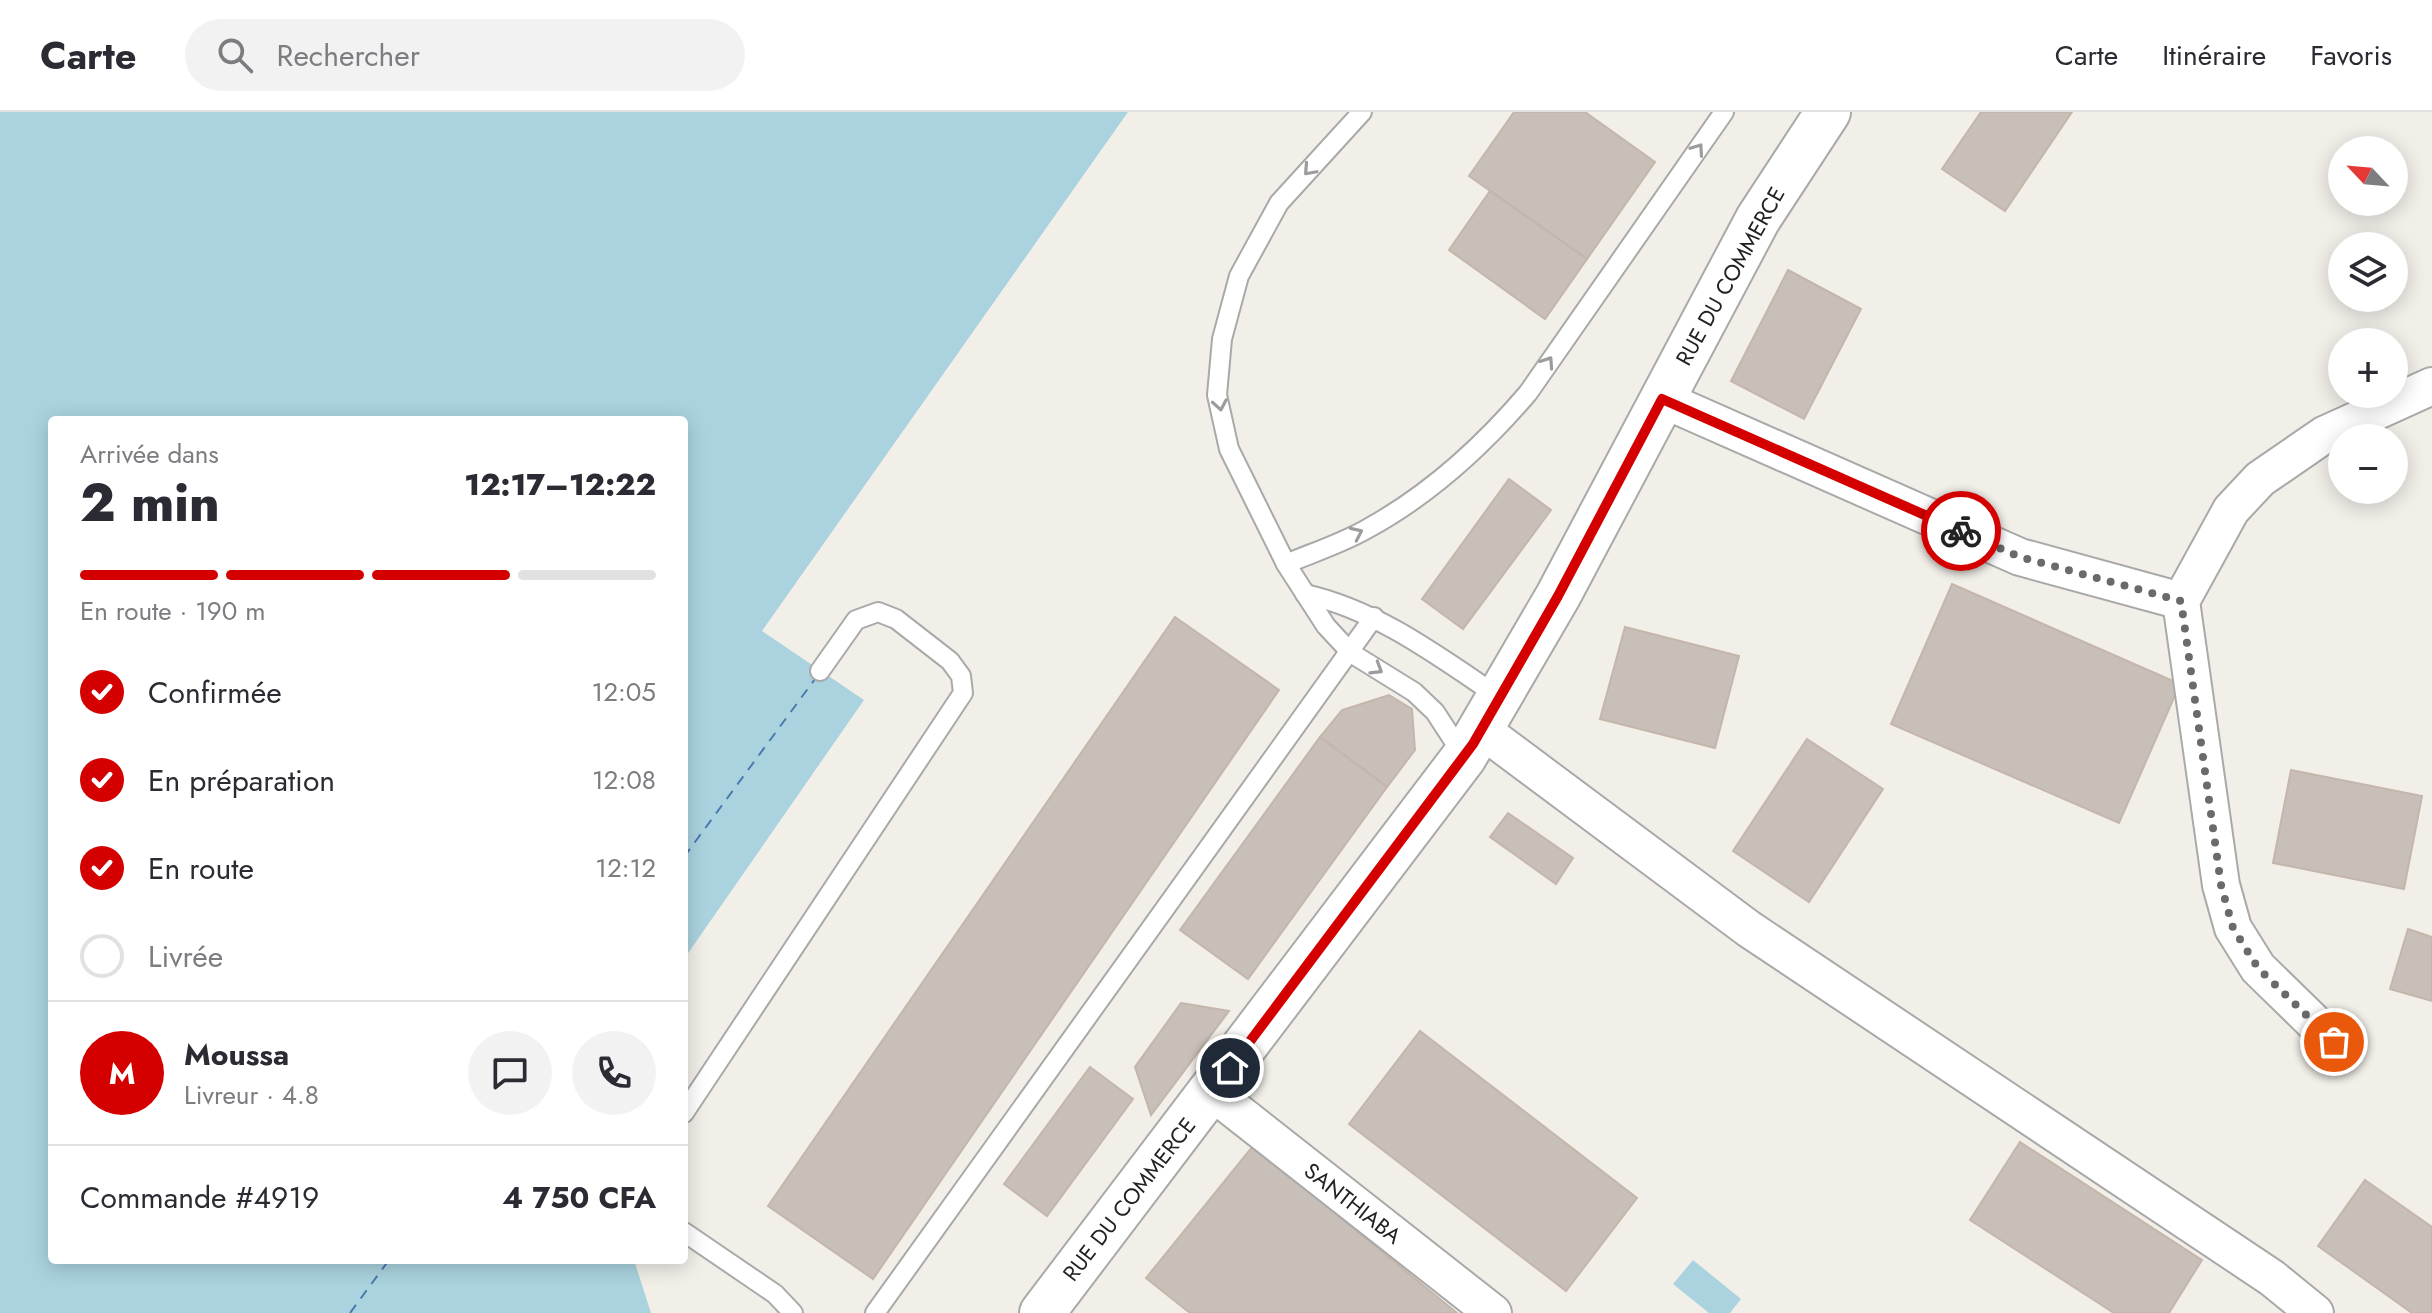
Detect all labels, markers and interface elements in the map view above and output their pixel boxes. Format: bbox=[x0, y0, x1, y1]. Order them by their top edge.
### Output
search box bbox=[185, 19, 745, 91]
text: Carte bbox=[40, 28, 137, 83]
icon: search bbox=[213, 33, 257, 77]
text: Rechercher bbox=[277, 34, 420, 77]
text: Carte bbox=[2055, 35, 2118, 76]
text: Itinéraire bbox=[2162, 35, 2266, 76]
text: Favoris bbox=[2310, 35, 2392, 76]
north arrow bbox=[2328, 136, 2408, 216]
map controls bbox=[2328, 136, 2408, 504]
one-way arrow bbox=[1688, 144, 1703, 158]
one-way arrow bbox=[1305, 160, 1319, 175]
street label: RUE DU COMMERCE bbox=[1668, 181, 1792, 371]
button: layers bbox=[2328, 232, 2408, 312]
button: + bbox=[2328, 328, 2408, 408]
one-way arrow bbox=[1539, 356, 1554, 370]
one-way arrow bbox=[1211, 398, 1228, 412]
button: − bbox=[2328, 424, 2408, 504]
text: Arrivée dans bbox=[80, 435, 219, 473]
text: 12:17–12:22 bbox=[464, 463, 656, 506]
text: 2 min bbox=[80, 465, 220, 541]
courier bbox=[1921, 491, 2001, 571]
icon: bike bbox=[1939, 509, 1983, 553]
one-way arrow bbox=[1349, 527, 1364, 543]
text: En route · 190 m bbox=[80, 592, 266, 630]
one-way arrow bbox=[1368, 660, 1383, 675]
icon: check bbox=[80, 670, 124, 714]
text: Confirmée bbox=[148, 671, 282, 714]
text: 12:05 bbox=[591, 673, 656, 711]
icon: check bbox=[80, 758, 124, 802]
text: En préparation bbox=[148, 759, 335, 802]
text: 12:08 bbox=[592, 761, 656, 799]
icon: check bbox=[80, 846, 124, 890]
text: En route bbox=[148, 847, 254, 890]
text: 12:12 bbox=[595, 849, 656, 887]
text: Livrée bbox=[148, 935, 223, 978]
pin bbox=[2300, 1008, 2368, 1076]
icon: bag bbox=[2312, 1020, 2356, 1064]
button: chat bbox=[468, 1031, 552, 1115]
button: phone bbox=[572, 1031, 656, 1115]
text: Moussa bbox=[184, 1033, 289, 1076]
pin bbox=[1196, 1034, 1264, 1102]
icon: home bbox=[1208, 1046, 1252, 1090]
text: M bbox=[109, 1052, 135, 1095]
text: Livreur · 4.8 bbox=[184, 1076, 319, 1114]
street label: RUE DU COMMERCE bbox=[1055, 1110, 1203, 1288]
street label: SANTHIABA bbox=[1297, 1155, 1409, 1252]
text: Commande #4919 bbox=[80, 1176, 319, 1219]
text: 4 750 CFA bbox=[502, 1176, 656, 1219]

